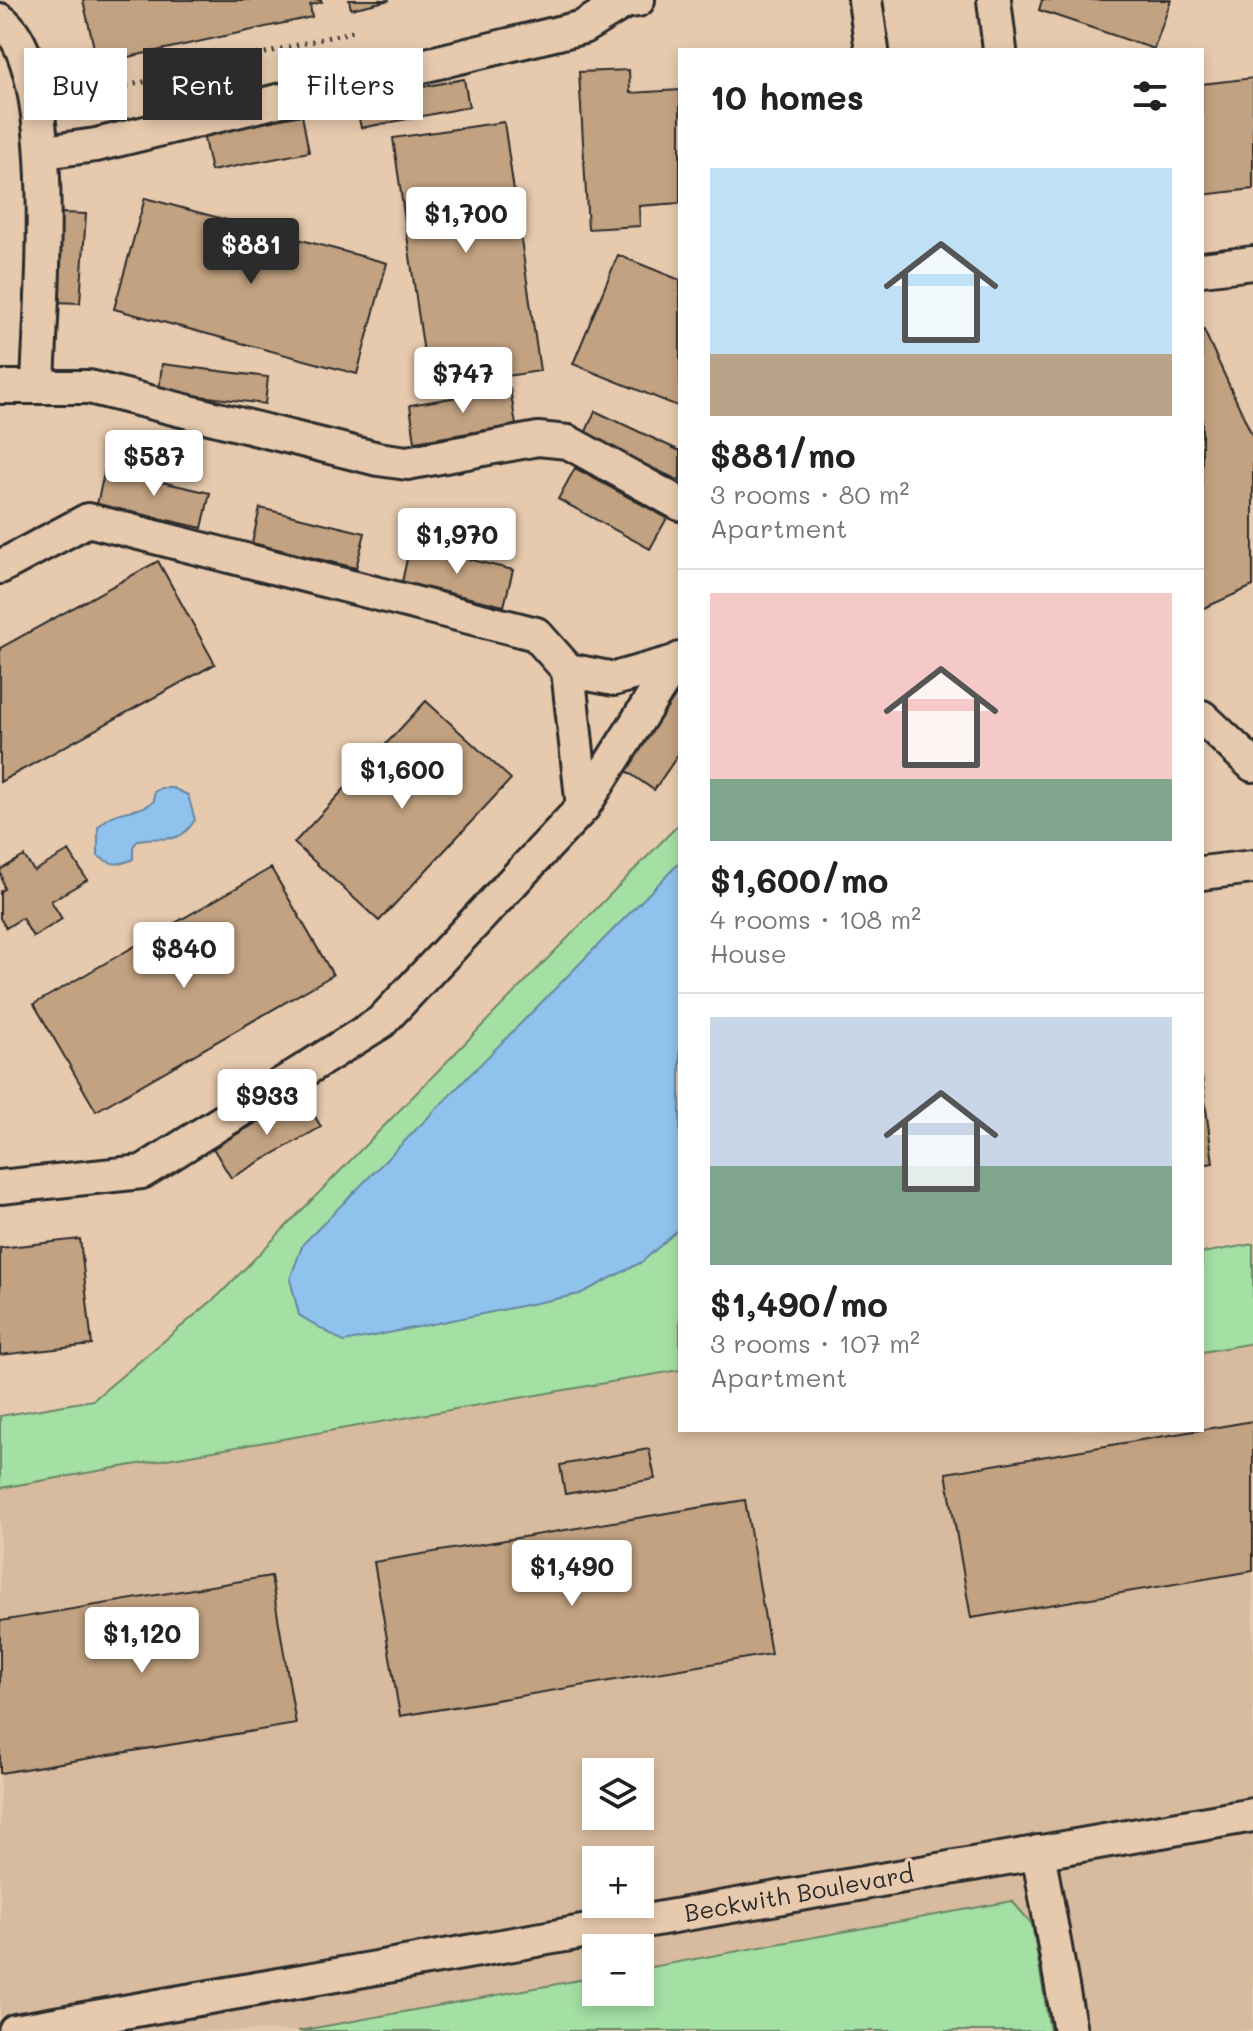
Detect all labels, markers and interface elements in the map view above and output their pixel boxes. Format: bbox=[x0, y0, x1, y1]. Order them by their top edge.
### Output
chip: Buy bbox=[24, 48, 127, 120]
chip: Rent bbox=[143, 48, 262, 120]
chip: Filters bbox=[278, 48, 423, 120]
text: 10 homes bbox=[710, 74, 864, 119]
icon: filters bbox=[1128, 74, 1172, 118]
pin: $1,700 bbox=[401, 187, 531, 255]
text: $1,700 bbox=[424, 196, 508, 230]
pin: $881 bbox=[204, 218, 298, 286]
icon: home bbox=[869, 220, 1013, 364]
text: $881 bbox=[221, 227, 281, 261]
pin: $747 bbox=[416, 347, 510, 415]
text: $747 bbox=[432, 356, 494, 390]
pin: $587 bbox=[107, 430, 201, 498]
text: $881/mo bbox=[710, 432, 856, 477]
text: $587 bbox=[123, 439, 185, 473]
text: 3 rooms · 80 m² bbox=[710, 477, 909, 511]
pin: $1,970 bbox=[392, 508, 522, 576]
text: Apartment bbox=[710, 511, 847, 545]
text: $1,970 bbox=[416, 517, 498, 551]
icon: home bbox=[869, 645, 1013, 789]
pin: $1,600 bbox=[337, 743, 467, 811]
text: $1,600 bbox=[360, 752, 444, 786]
text: $1,600/mo bbox=[710, 857, 888, 902]
text: 4 rooms · 108 m² bbox=[710, 902, 921, 936]
pin: $840 bbox=[137, 922, 231, 990]
text: $840 bbox=[151, 931, 217, 965]
text: House bbox=[710, 936, 787, 970]
pin: $933 bbox=[220, 1069, 314, 1137]
icon: home bbox=[869, 1069, 1013, 1213]
text: $933 bbox=[236, 1078, 298, 1112]
text: $1,490/mo bbox=[710, 1281, 888, 1326]
text: 3 rooms · 107 m² bbox=[710, 1326, 920, 1360]
text: Apartment bbox=[710, 1360, 847, 1394]
pin: $1,490 bbox=[507, 1540, 637, 1608]
text: $1,490 bbox=[530, 1549, 614, 1583]
pin: $1,120 bbox=[77, 1607, 207, 1675]
text: $1,120 bbox=[103, 1616, 181, 1650]
map controls bbox=[582, 1758, 654, 2006]
button: layers bbox=[582, 1758, 654, 1830]
button: + bbox=[582, 1846, 654, 1918]
street label: Beckwith Boulevard bbox=[682, 1857, 916, 1928]
button: − bbox=[582, 1934, 654, 2006]

